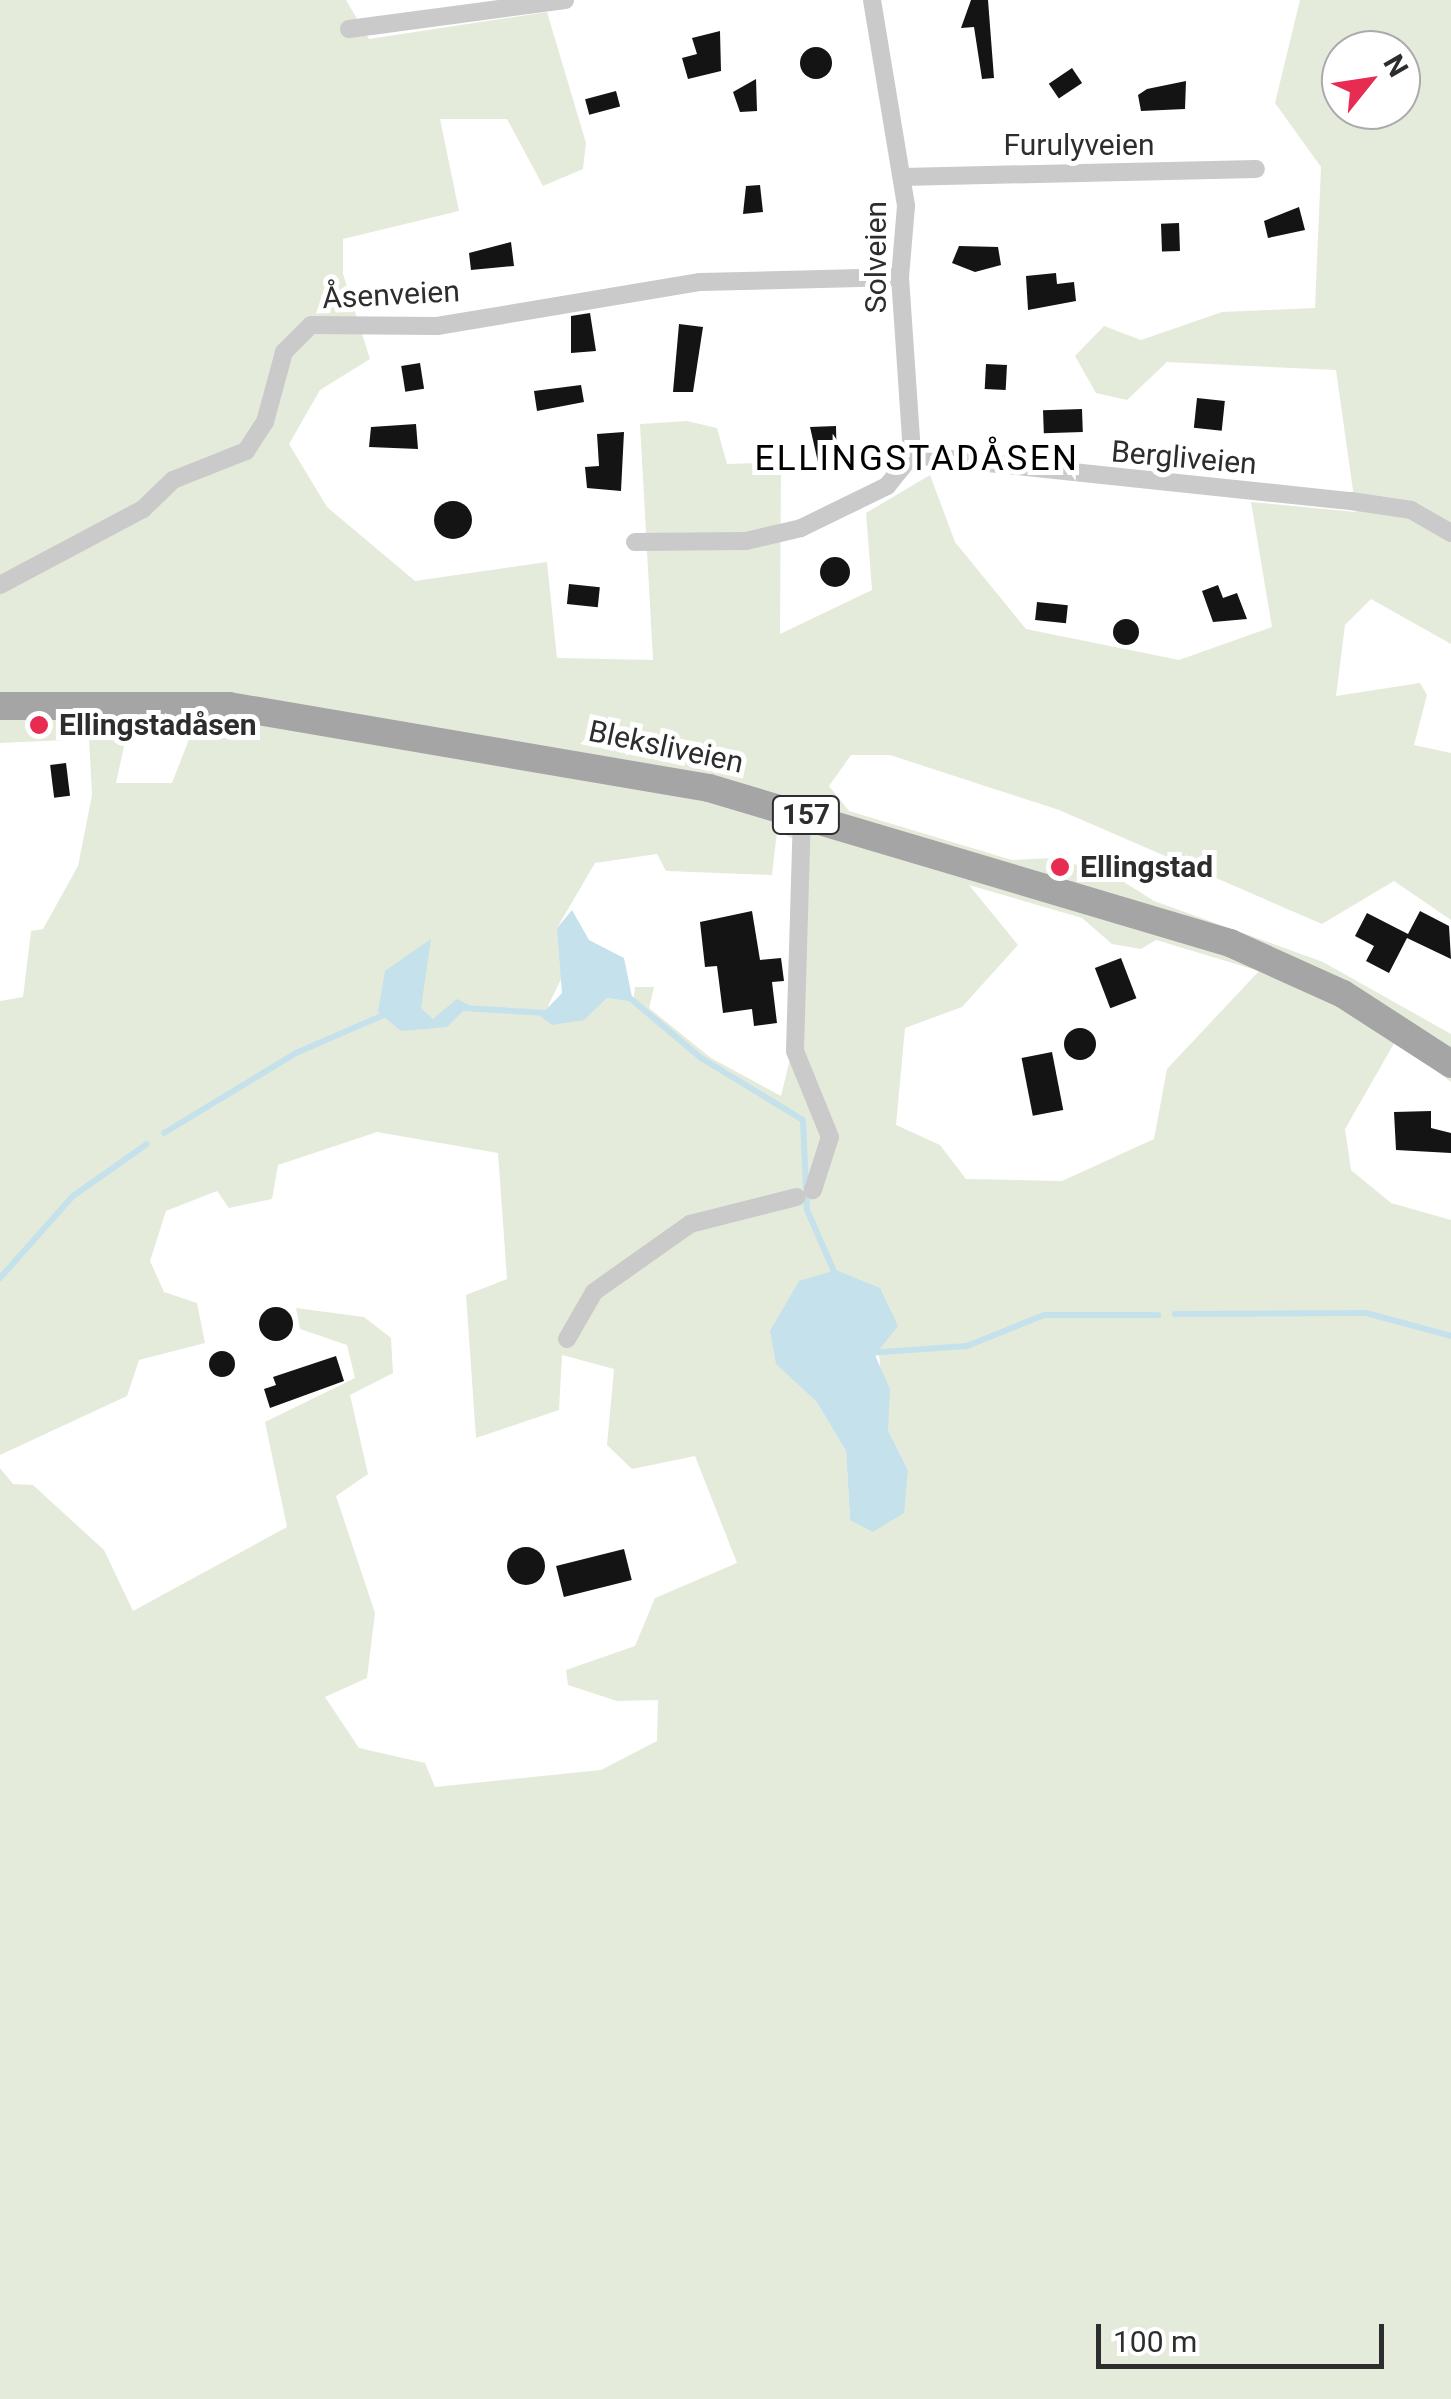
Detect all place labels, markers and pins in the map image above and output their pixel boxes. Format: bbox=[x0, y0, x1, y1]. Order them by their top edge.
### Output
place label: Ellingstadåsen bbox=[59, 707, 257, 743]
marker: Ellingstadåsen bbox=[28, 714, 50, 736]
place label: Ellingstad bbox=[1080, 849, 1213, 885]
marker: Ellingstad bbox=[1049, 856, 1071, 878]

